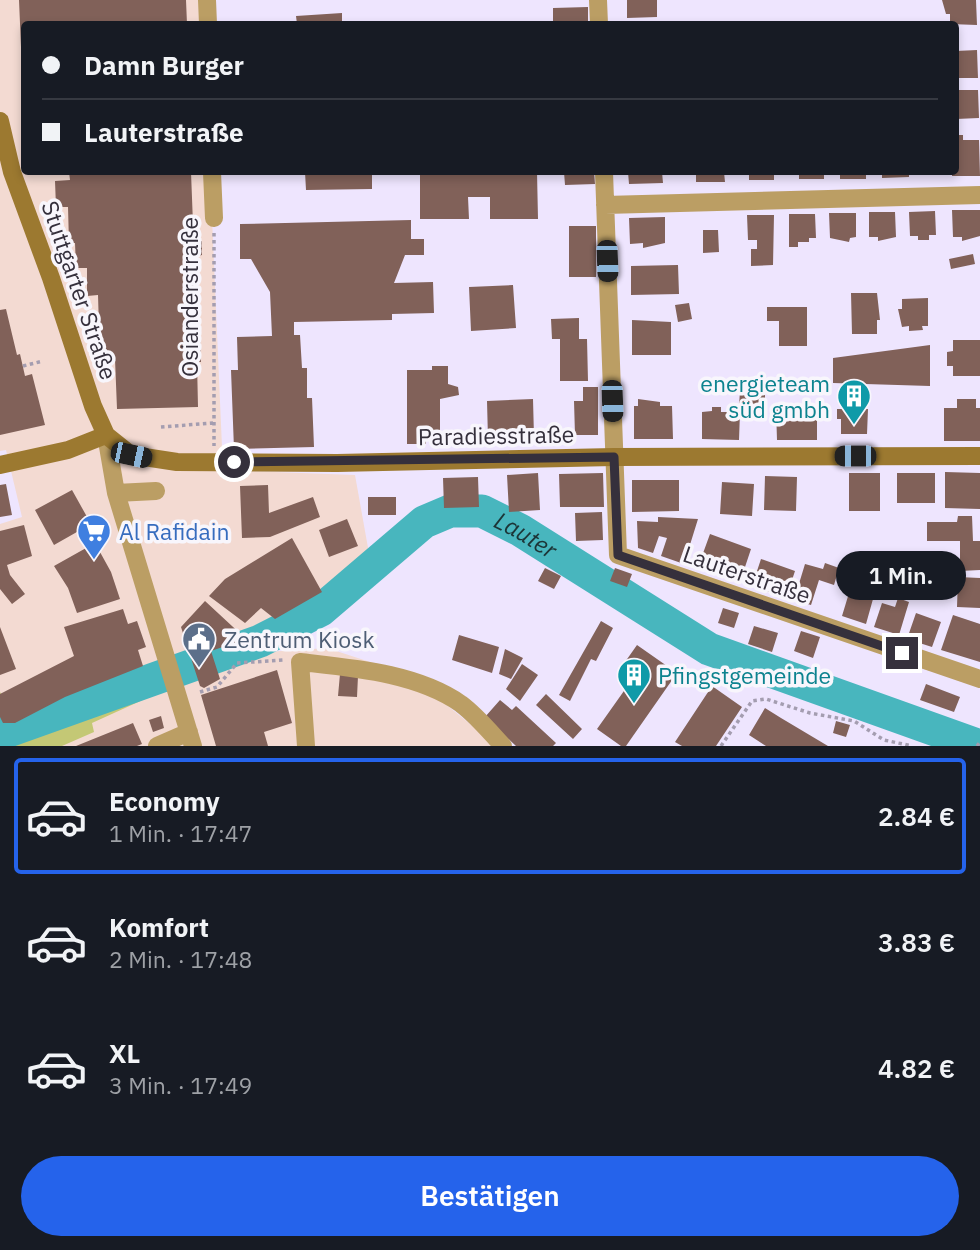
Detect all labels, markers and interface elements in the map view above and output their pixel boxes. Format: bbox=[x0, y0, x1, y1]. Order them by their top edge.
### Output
text: Damn Burger bbox=[84, 48, 244, 82]
text: Lauterstraße bbox=[84, 115, 244, 149]
street label: Stuttgarter Straße bbox=[35, 197, 125, 383]
street label: Osianderstraße bbox=[174, 217, 204, 377]
car bbox=[596, 240, 619, 282]
place label: energieteam süd gmbh bbox=[700, 368, 830, 424]
building icon: energieteam süd gmbh bbox=[835, 377, 873, 426]
car bbox=[601, 380, 624, 422]
street label: Paradiesstraße bbox=[418, 419, 574, 451]
car bbox=[109, 440, 154, 470]
route start bbox=[218, 446, 250, 478]
car bbox=[835, 446, 877, 467]
water label: Lauter bbox=[489, 504, 564, 566]
supermarket icon: Al Rafidain bbox=[75, 512, 113, 561]
place label: Al Rafidain bbox=[119, 516, 230, 546]
street label: Lauterstraße bbox=[679, 538, 815, 610]
callout: 1 Min. bbox=[837, 552, 967, 600]
text: 1 Min. bbox=[869, 560, 933, 590]
public building icon: Zentrum Kiosk bbox=[180, 620, 218, 669]
place label: Zentrum Kiosk bbox=[224, 624, 375, 654]
route end bbox=[886, 637, 918, 669]
building icon: Pfingstgemeinde bbox=[615, 656, 653, 705]
place label: Pfingstgemeinde bbox=[658, 660, 831, 690]
text: Economy bbox=[109, 784, 220, 818]
icon: car bbox=[25, 785, 88, 848]
text: 2.84 € bbox=[878, 799, 955, 833]
text: 1 Min. · 17:47 bbox=[109, 818, 252, 848]
text: Komfort bbox=[109, 910, 209, 944]
icon: car bbox=[25, 911, 88, 974]
text: 3.83 € bbox=[878, 925, 955, 959]
text: 2 Min. · 17:48 bbox=[109, 944, 252, 974]
text: XL bbox=[109, 1036, 140, 1070]
icon: car bbox=[25, 1037, 88, 1100]
text: 4.82 € bbox=[878, 1051, 955, 1085]
text: 3 Min. · 17:49 bbox=[109, 1070, 252, 1100]
button: Bestätigen bbox=[21, 1156, 959, 1236]

